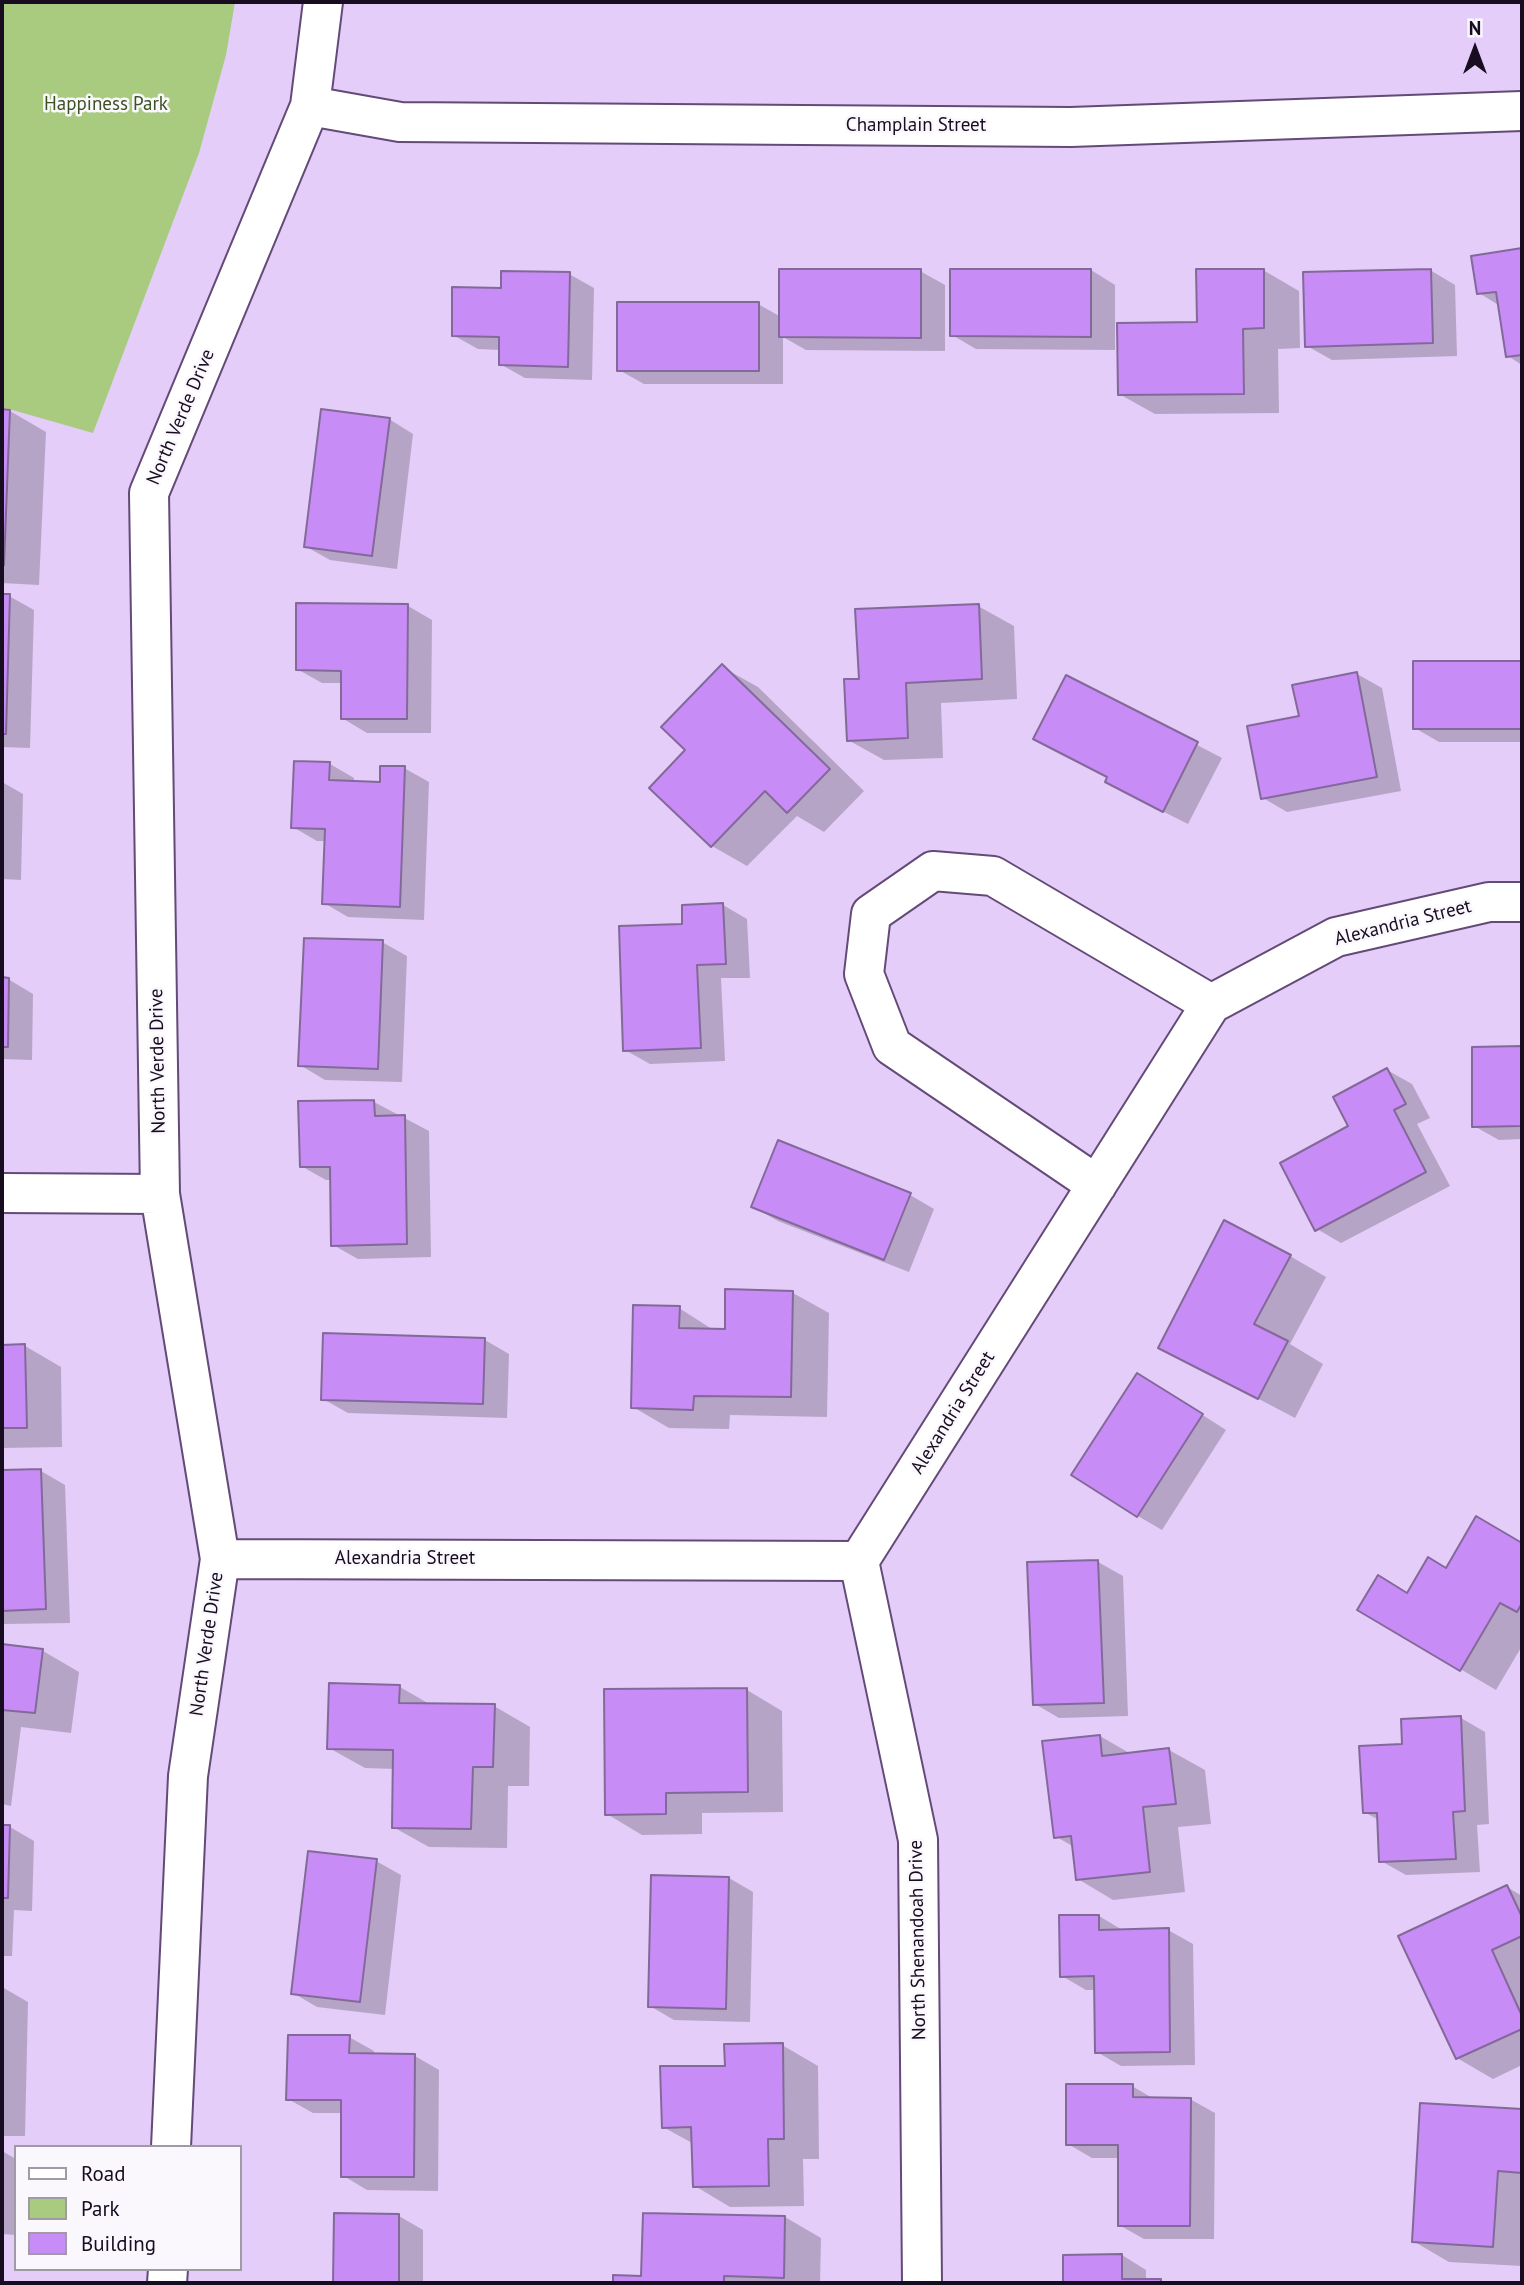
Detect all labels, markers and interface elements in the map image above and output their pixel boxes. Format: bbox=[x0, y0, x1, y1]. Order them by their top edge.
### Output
north arrow bbox=[1440, 14, 1510, 84]
text: N bbox=[1469, 16, 1481, 40]
park label: Happiness Park bbox=[44, 94, 168, 116]
street label: Champlain Street bbox=[846, 115, 986, 137]
street label: North Verde Drive bbox=[142, 346, 220, 488]
street label: Alexandria Street bbox=[1332, 895, 1474, 951]
street label: North Verde Drive bbox=[145, 988, 171, 1134]
street label: Alexandria Street bbox=[906, 1347, 1000, 1479]
street label: Alexandria Street bbox=[335, 1548, 475, 1570]
street label: North Verde Drive bbox=[186, 1571, 228, 1717]
street label: North Shenandoah Drive bbox=[905, 1840, 931, 2040]
legend bbox=[14, 2145, 242, 2271]
text: Road bbox=[81, 2160, 125, 2187]
text: Park bbox=[81, 2195, 120, 2222]
text: Building bbox=[81, 2230, 156, 2257]

